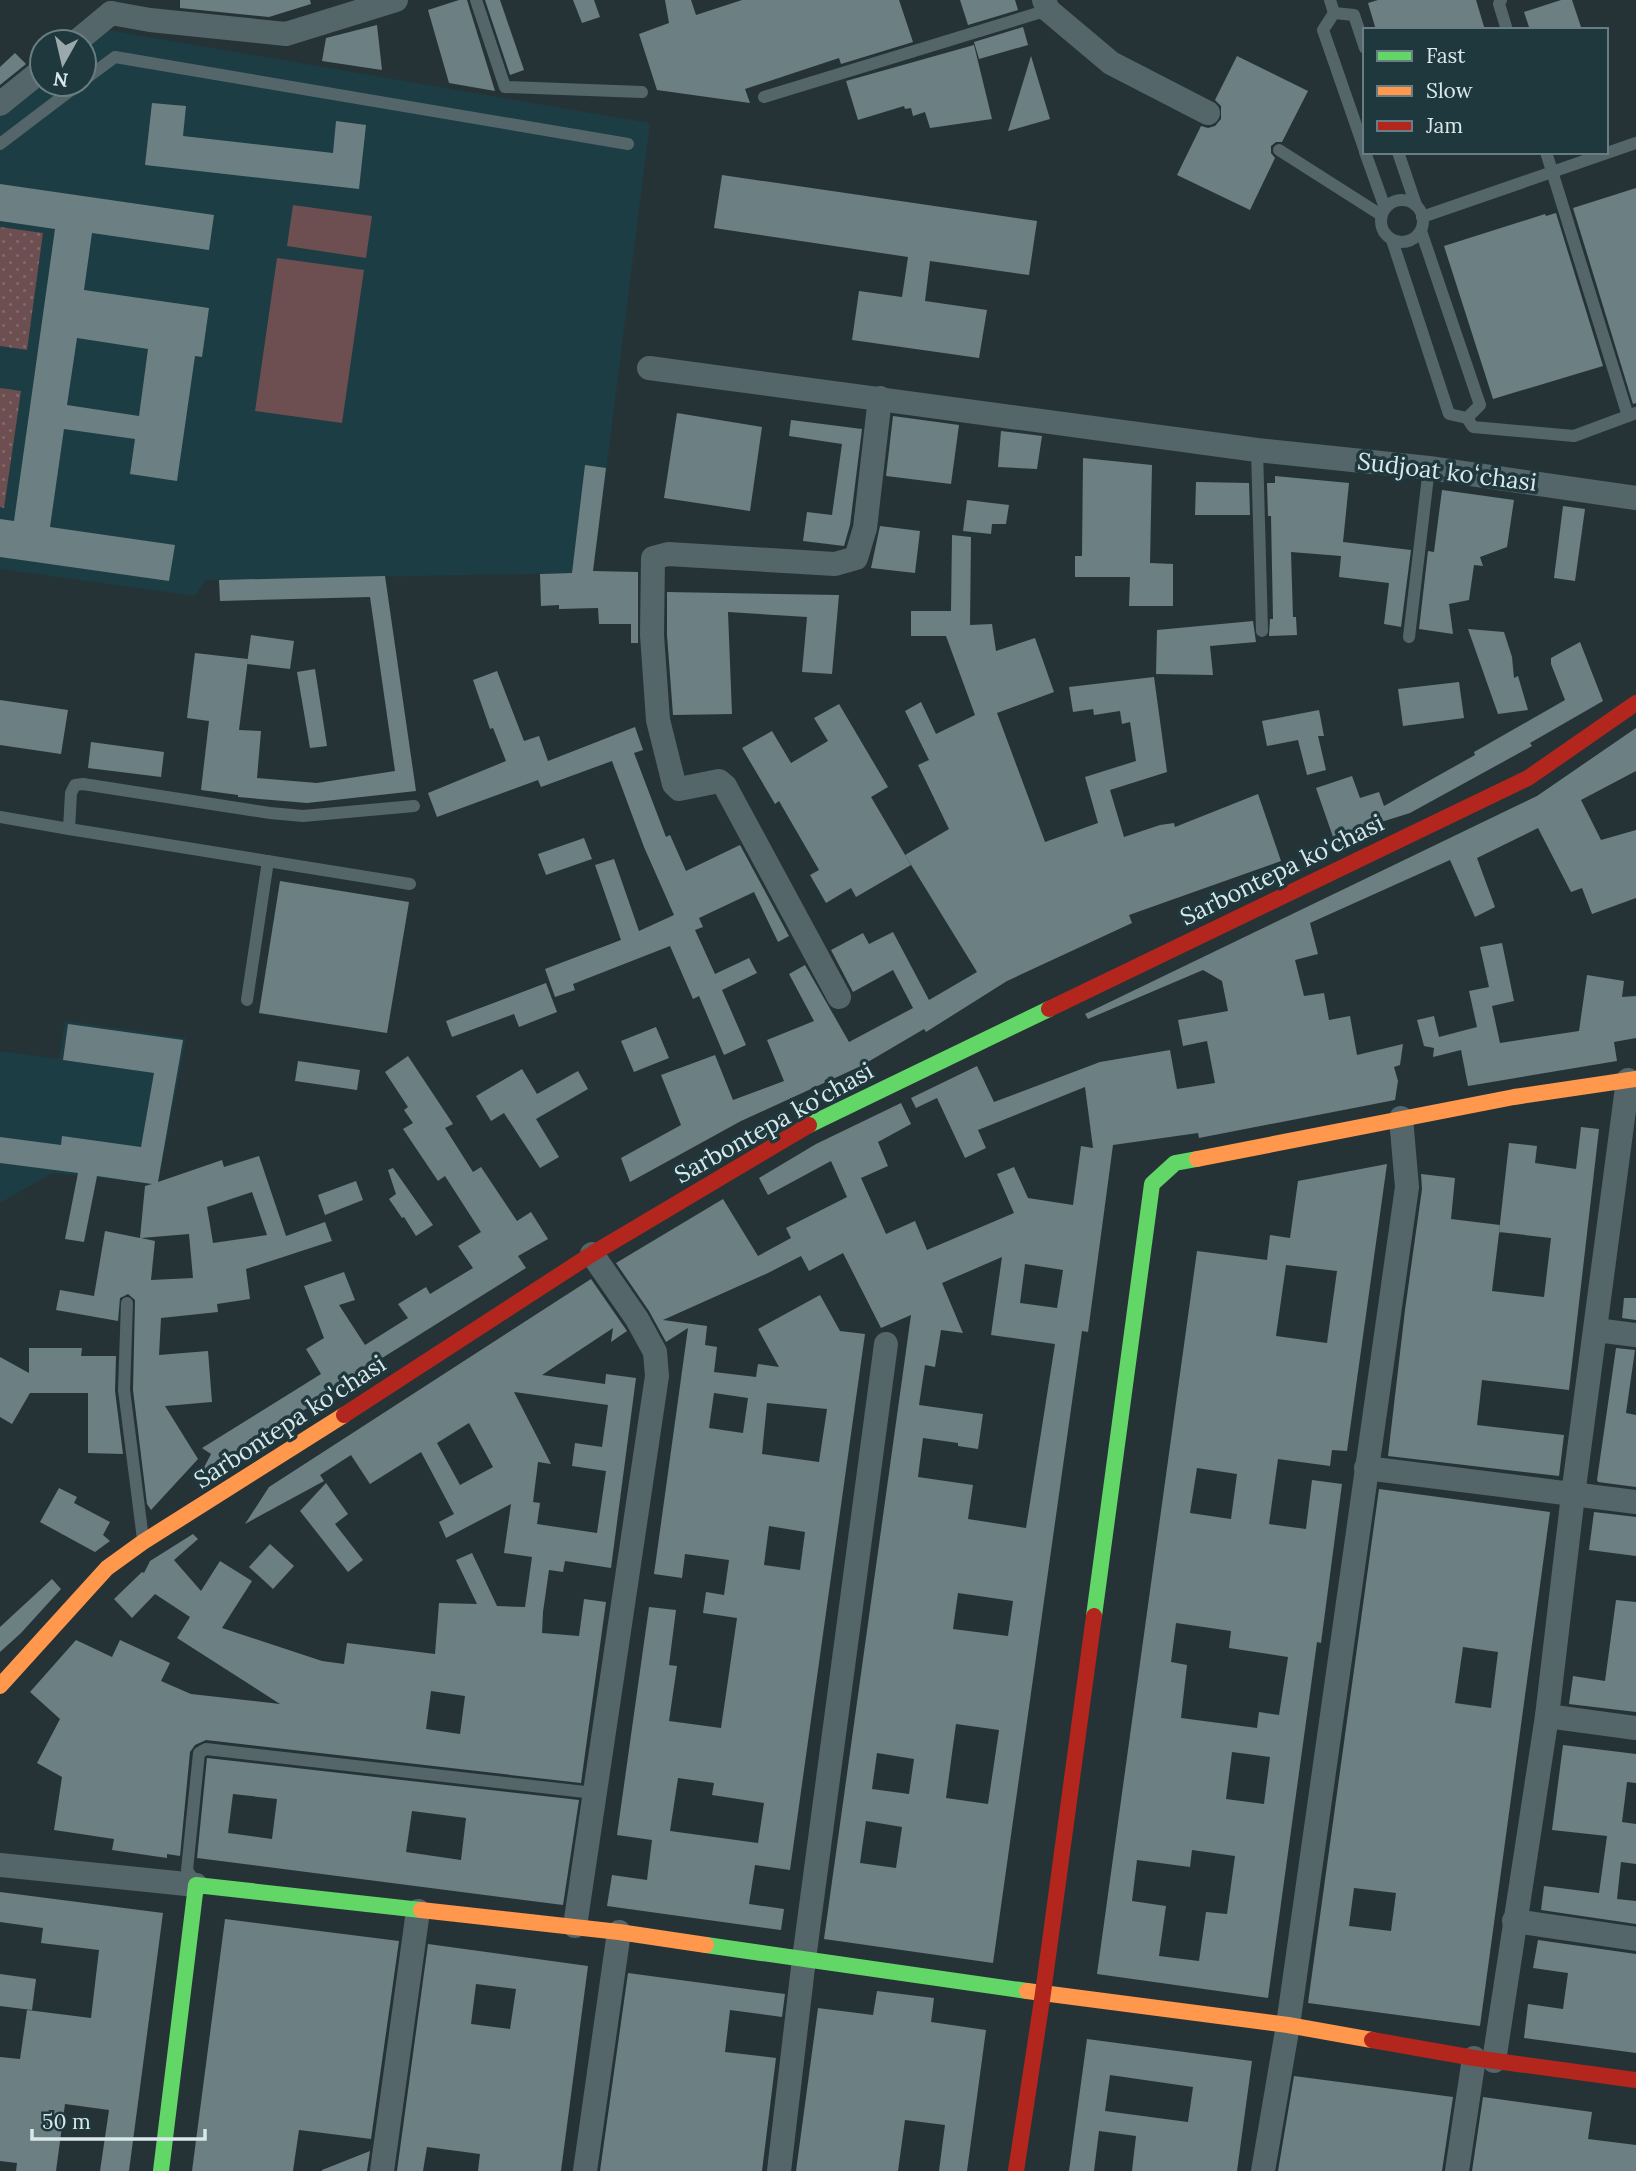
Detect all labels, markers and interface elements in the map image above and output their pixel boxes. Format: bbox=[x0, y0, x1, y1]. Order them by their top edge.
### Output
north arrow bbox=[28, 28, 98, 98]
legend bbox=[1363, 28, 1608, 154]
text: Fast bbox=[1426, 42, 1466, 69]
text: N bbox=[51, 67, 70, 93]
text: Slow bbox=[1426, 77, 1473, 104]
text: Jam bbox=[1425, 112, 1463, 139]
street label: Sudjoat koʻchasi bbox=[1356, 445, 1539, 498]
street label: Sarbontepa ko'chasi bbox=[1175, 807, 1389, 932]
street label: Sarbontepa ko'chasi bbox=[669, 1055, 879, 1190]
street label: Sarbontepa ko'chasi bbox=[188, 1348, 391, 1495]
scale bar bbox=[32, 2098, 205, 2142]
text: 50 m bbox=[42, 2108, 91, 2135]

